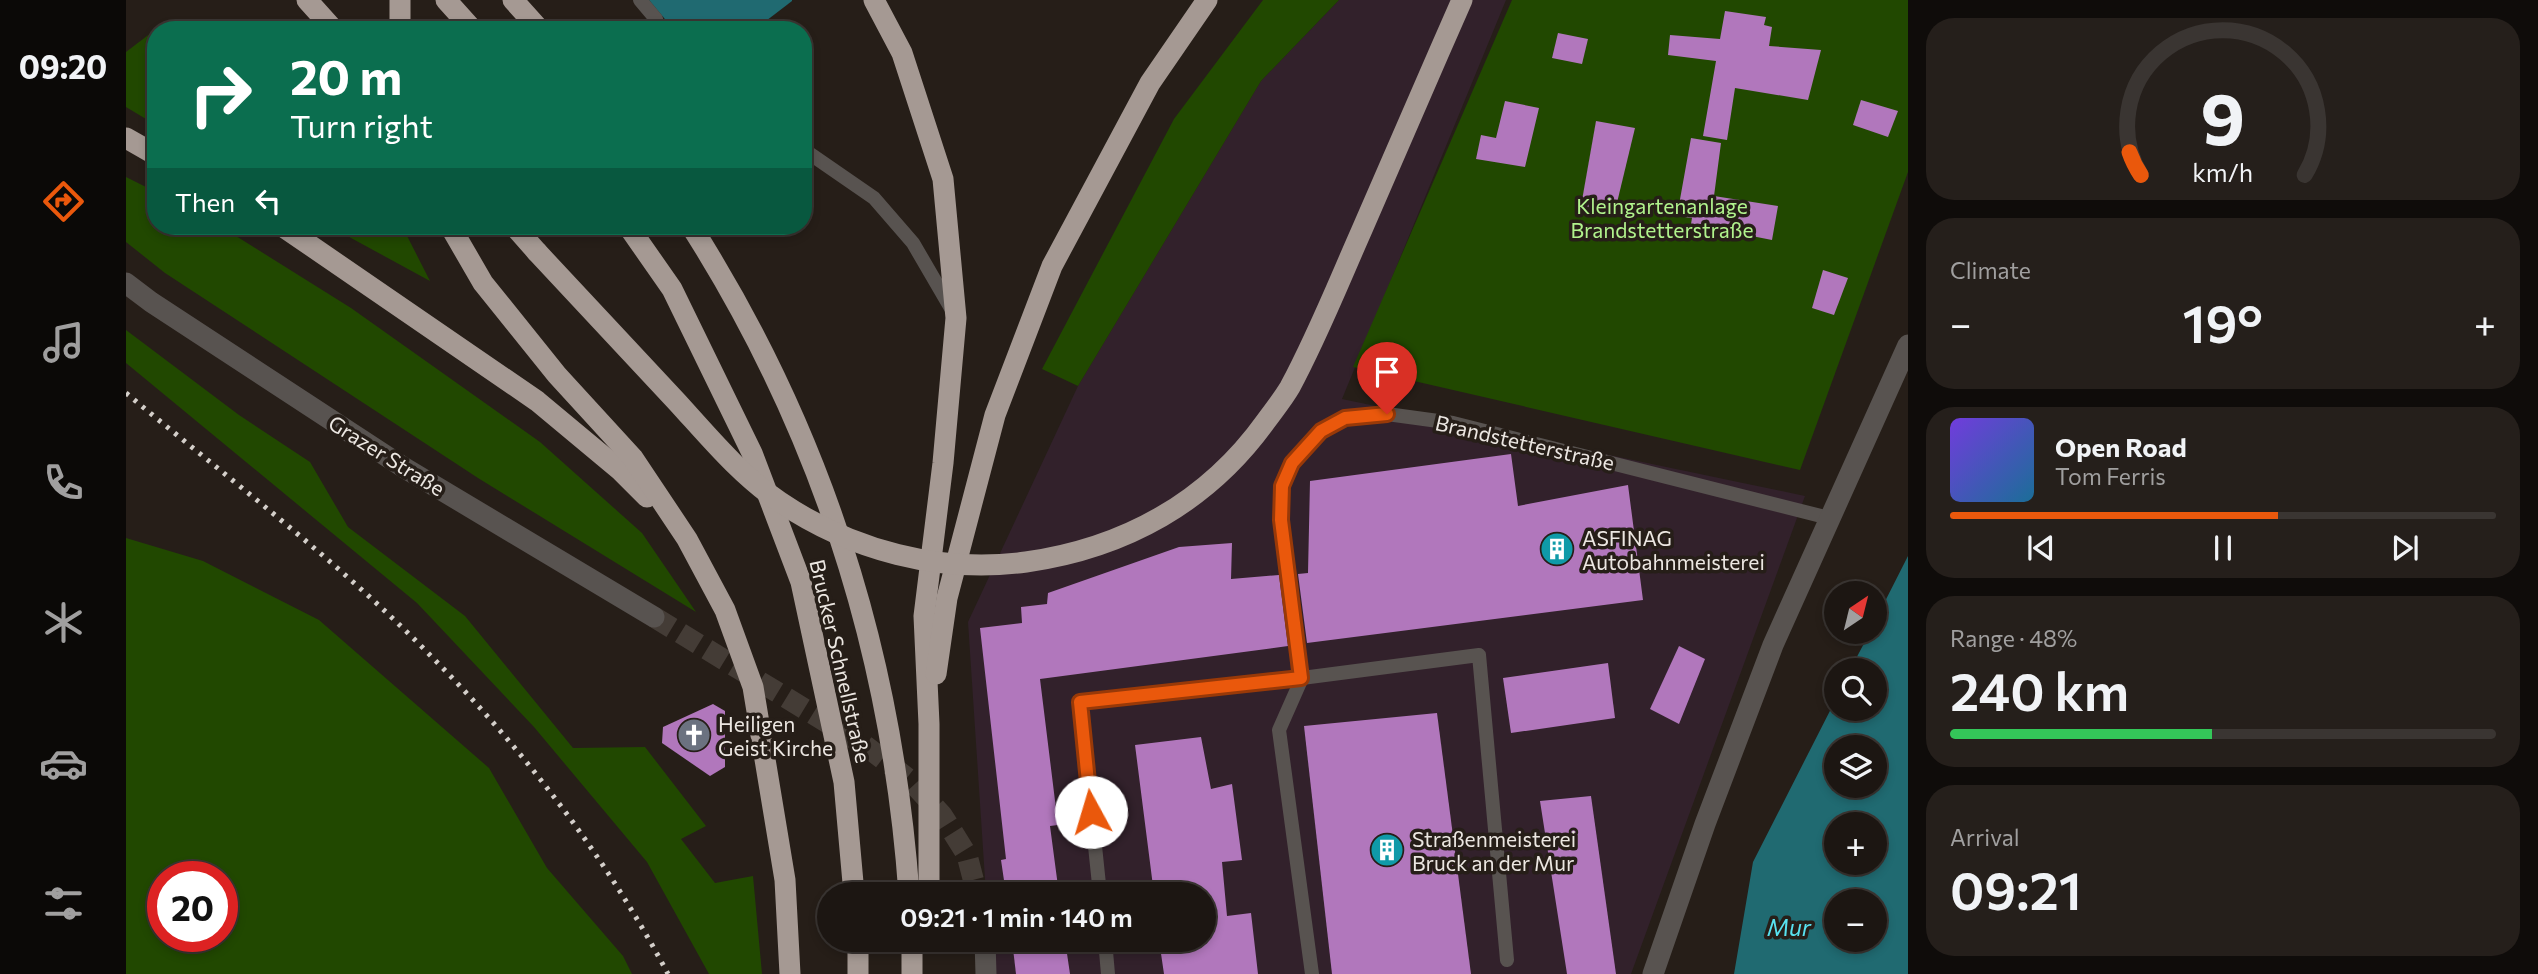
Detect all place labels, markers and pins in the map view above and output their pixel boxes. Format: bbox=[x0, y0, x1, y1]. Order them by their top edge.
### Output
pin bbox=[1357, 342, 1417, 414]
place label: ASFINAG Autobahnmeisterei bbox=[1582, 525, 1765, 574]
building icon: ASFINAG Autobahnmeisterei bbox=[1538, 530, 1576, 568]
place label: Heiligen Geist Kirche bbox=[718, 711, 833, 760]
church icon: Heiligen Geist Kirche bbox=[675, 716, 713, 754]
place label: Straßenmeisterei Bruck an der Mur bbox=[1412, 826, 1576, 875]
building icon: Straßenmeisterei Bruck an der Mur bbox=[1368, 831, 1406, 869]

